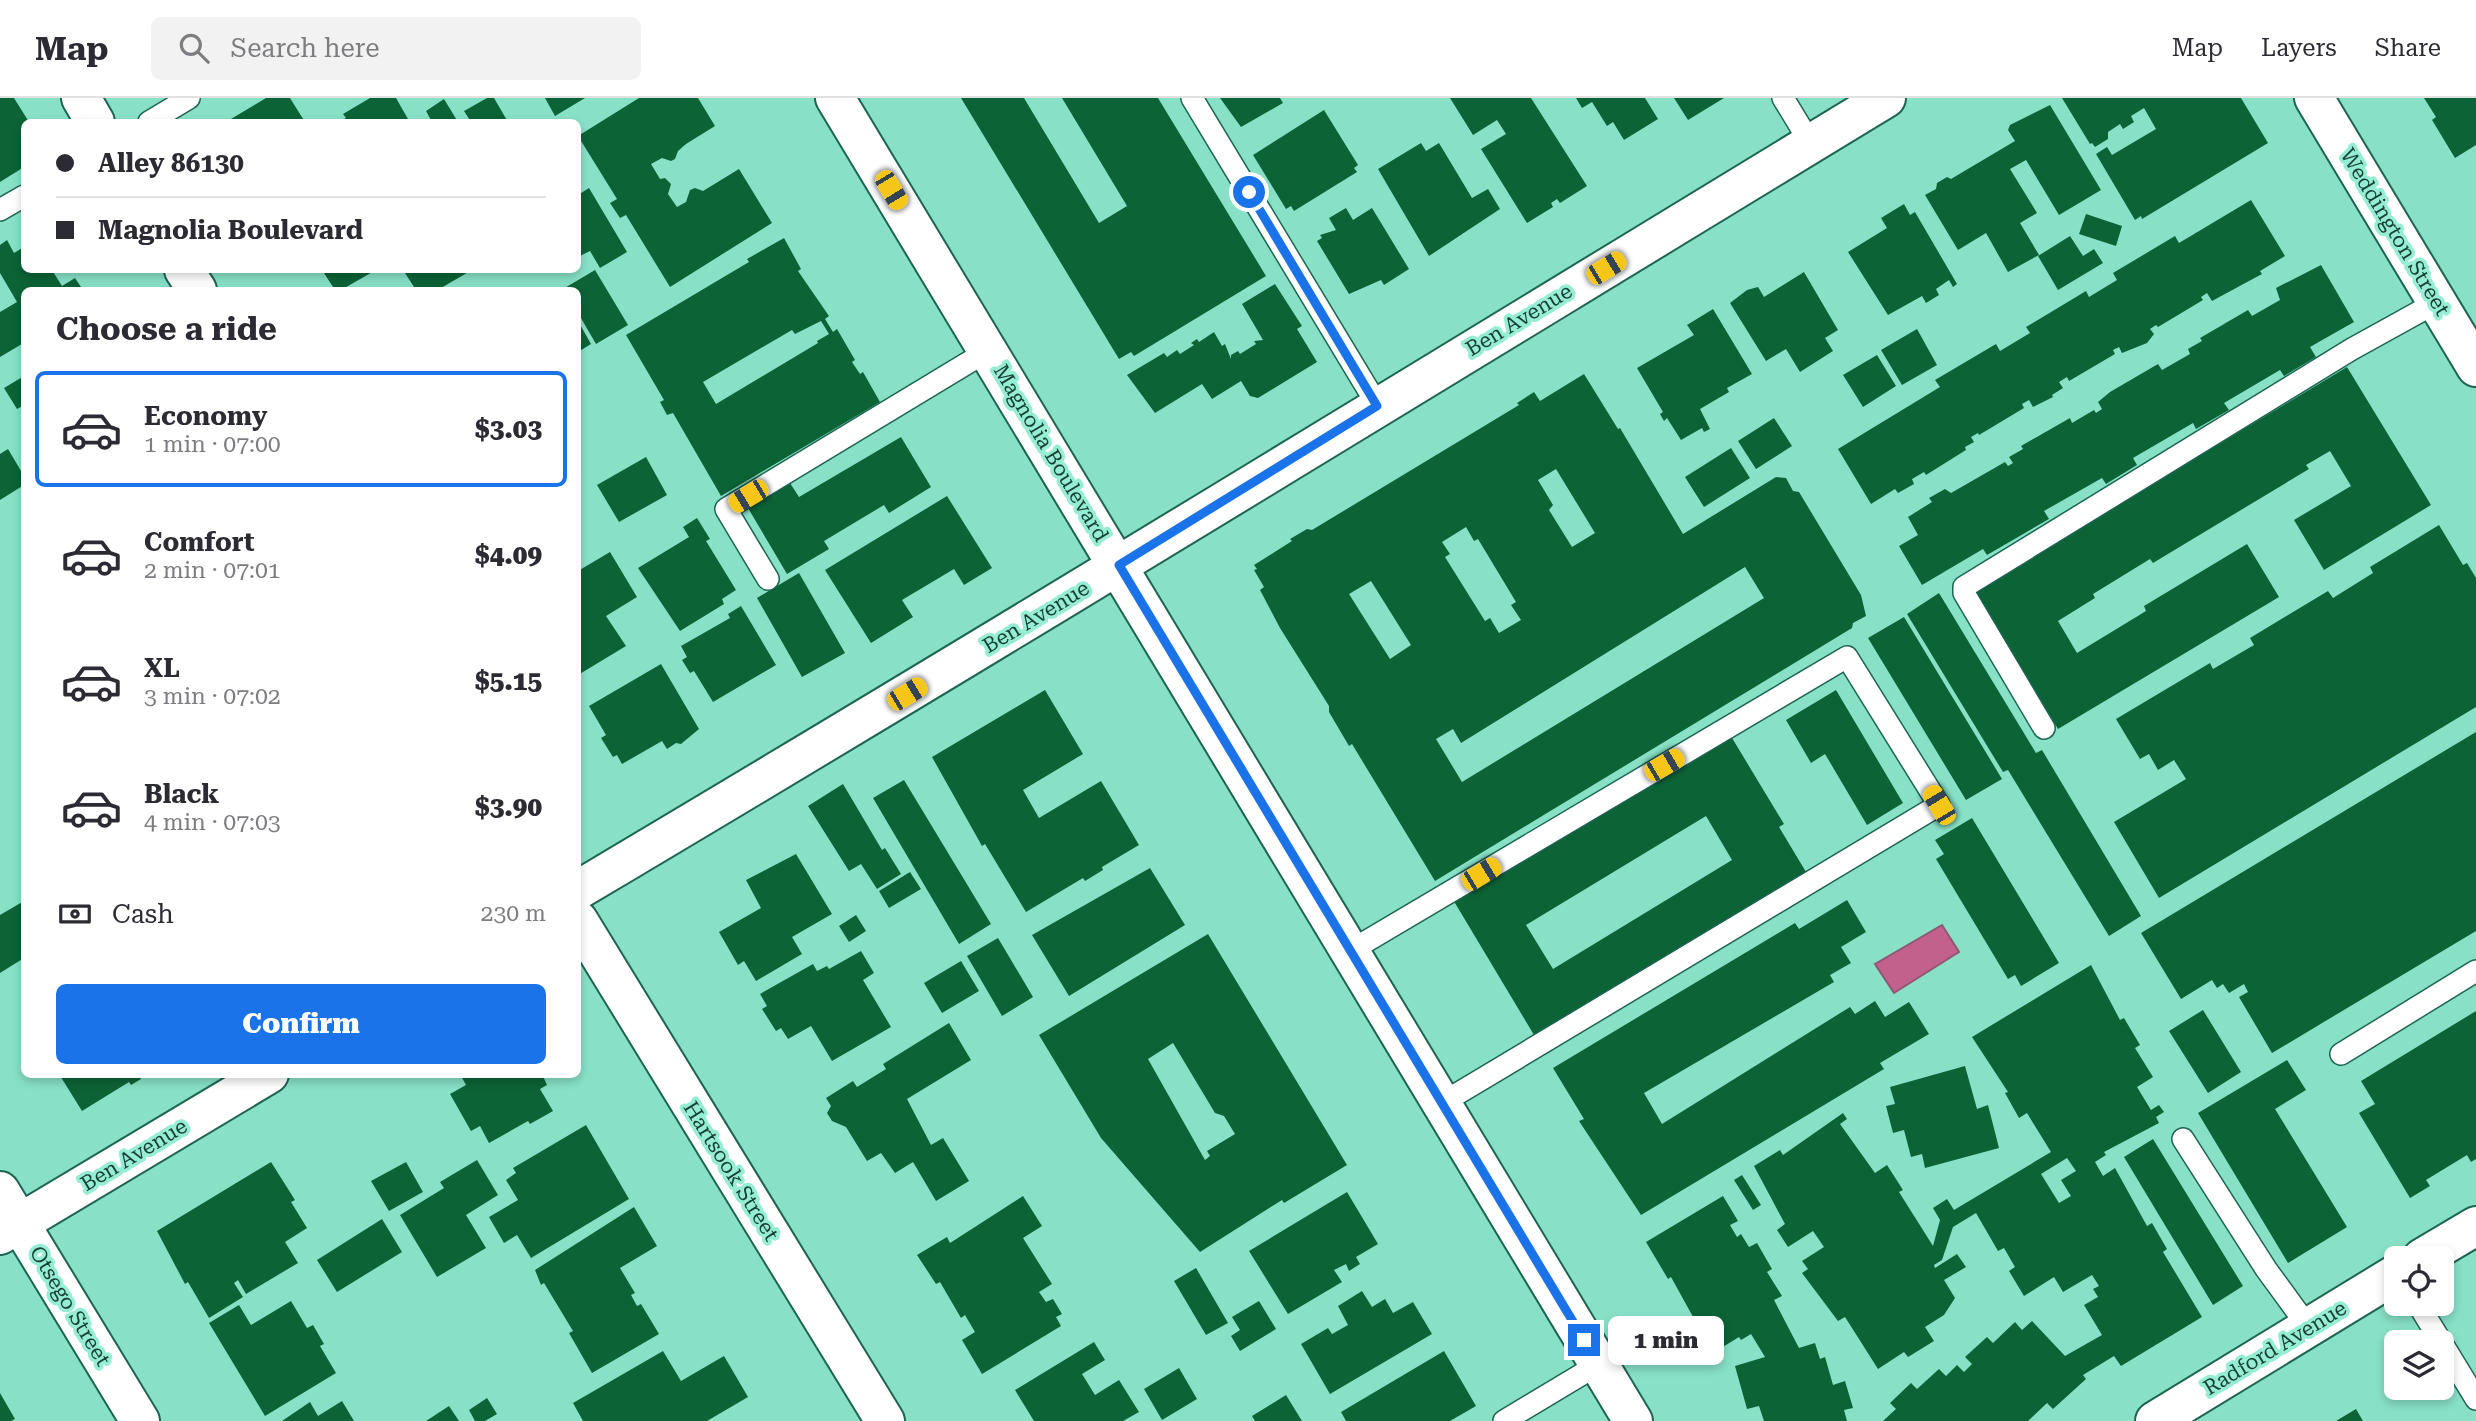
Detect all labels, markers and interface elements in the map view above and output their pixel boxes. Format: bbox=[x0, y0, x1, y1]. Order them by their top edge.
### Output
search box bbox=[151, 17, 641, 80]
text: Map bbox=[35, 29, 109, 68]
icon: search bbox=[175, 29, 213, 67]
text: Search here bbox=[231, 33, 380, 63]
text: Map bbox=[2172, 34, 2223, 62]
text: Layers bbox=[2261, 34, 2337, 62]
text: Share bbox=[2375, 34, 2441, 62]
street label: Weddington Street bbox=[2336, 144, 2455, 320]
text: Alley 86130 bbox=[98, 148, 244, 178]
car bbox=[872, 167, 911, 213]
route start bbox=[1233, 176, 1265, 208]
text: Magnolia Boulevard bbox=[98, 215, 363, 245]
car bbox=[1583, 248, 1630, 288]
street label: Ben Avenue bbox=[1461, 279, 1577, 361]
text: Choose a ride bbox=[56, 310, 277, 348]
street label: Magnolia Boulevard bbox=[989, 360, 1114, 546]
icon: car bbox=[60, 398, 123, 461]
text: Economy bbox=[144, 401, 267, 431]
text: $3.03 bbox=[475, 414, 542, 444]
text: 1 min · 07:00 bbox=[144, 431, 281, 458]
car bbox=[725, 476, 772, 516]
icon: car bbox=[60, 524, 123, 587]
text: Comfort bbox=[144, 527, 254, 557]
text: $4.09 bbox=[475, 540, 542, 570]
text: 2 min · 07:01 bbox=[144, 557, 281, 584]
street label: Ben Avenue bbox=[978, 576, 1094, 658]
icon: car bbox=[60, 650, 123, 713]
text: XL bbox=[144, 653, 180, 683]
text: $5.15 bbox=[475, 666, 542, 696]
car bbox=[884, 674, 931, 714]
text: 3 min · 07:02 bbox=[144, 683, 281, 710]
car bbox=[1641, 745, 1688, 785]
icon: car bbox=[60, 776, 123, 839]
text: Black bbox=[144, 779, 219, 809]
car bbox=[1920, 782, 1959, 828]
text: $3.90 bbox=[475, 792, 542, 822]
text: 4 min · 07:03 bbox=[144, 809, 281, 836]
car bbox=[1458, 854, 1505, 894]
icon: cash bbox=[56, 895, 94, 933]
text: Cash bbox=[112, 899, 174, 929]
text: 230 m bbox=[481, 900, 546, 927]
button: Confirm bbox=[56, 984, 546, 1064]
street label: Hartsook Street bbox=[678, 1097, 784, 1245]
street label: Ben Avenue bbox=[76, 1114, 192, 1196]
street label: Otsego Street bbox=[25, 1242, 115, 1370]
map controls bbox=[2384, 1246, 2454, 1400]
button: locate bbox=[2384, 1246, 2454, 1316]
street label: Radford Avenue bbox=[2199, 1296, 2351, 1400]
callout: 1 min bbox=[1608, 1316, 1724, 1364]
route end bbox=[1568, 1324, 1600, 1356]
text: 1 min bbox=[1634, 1327, 1698, 1354]
button: layers bbox=[2384, 1330, 2454, 1400]

